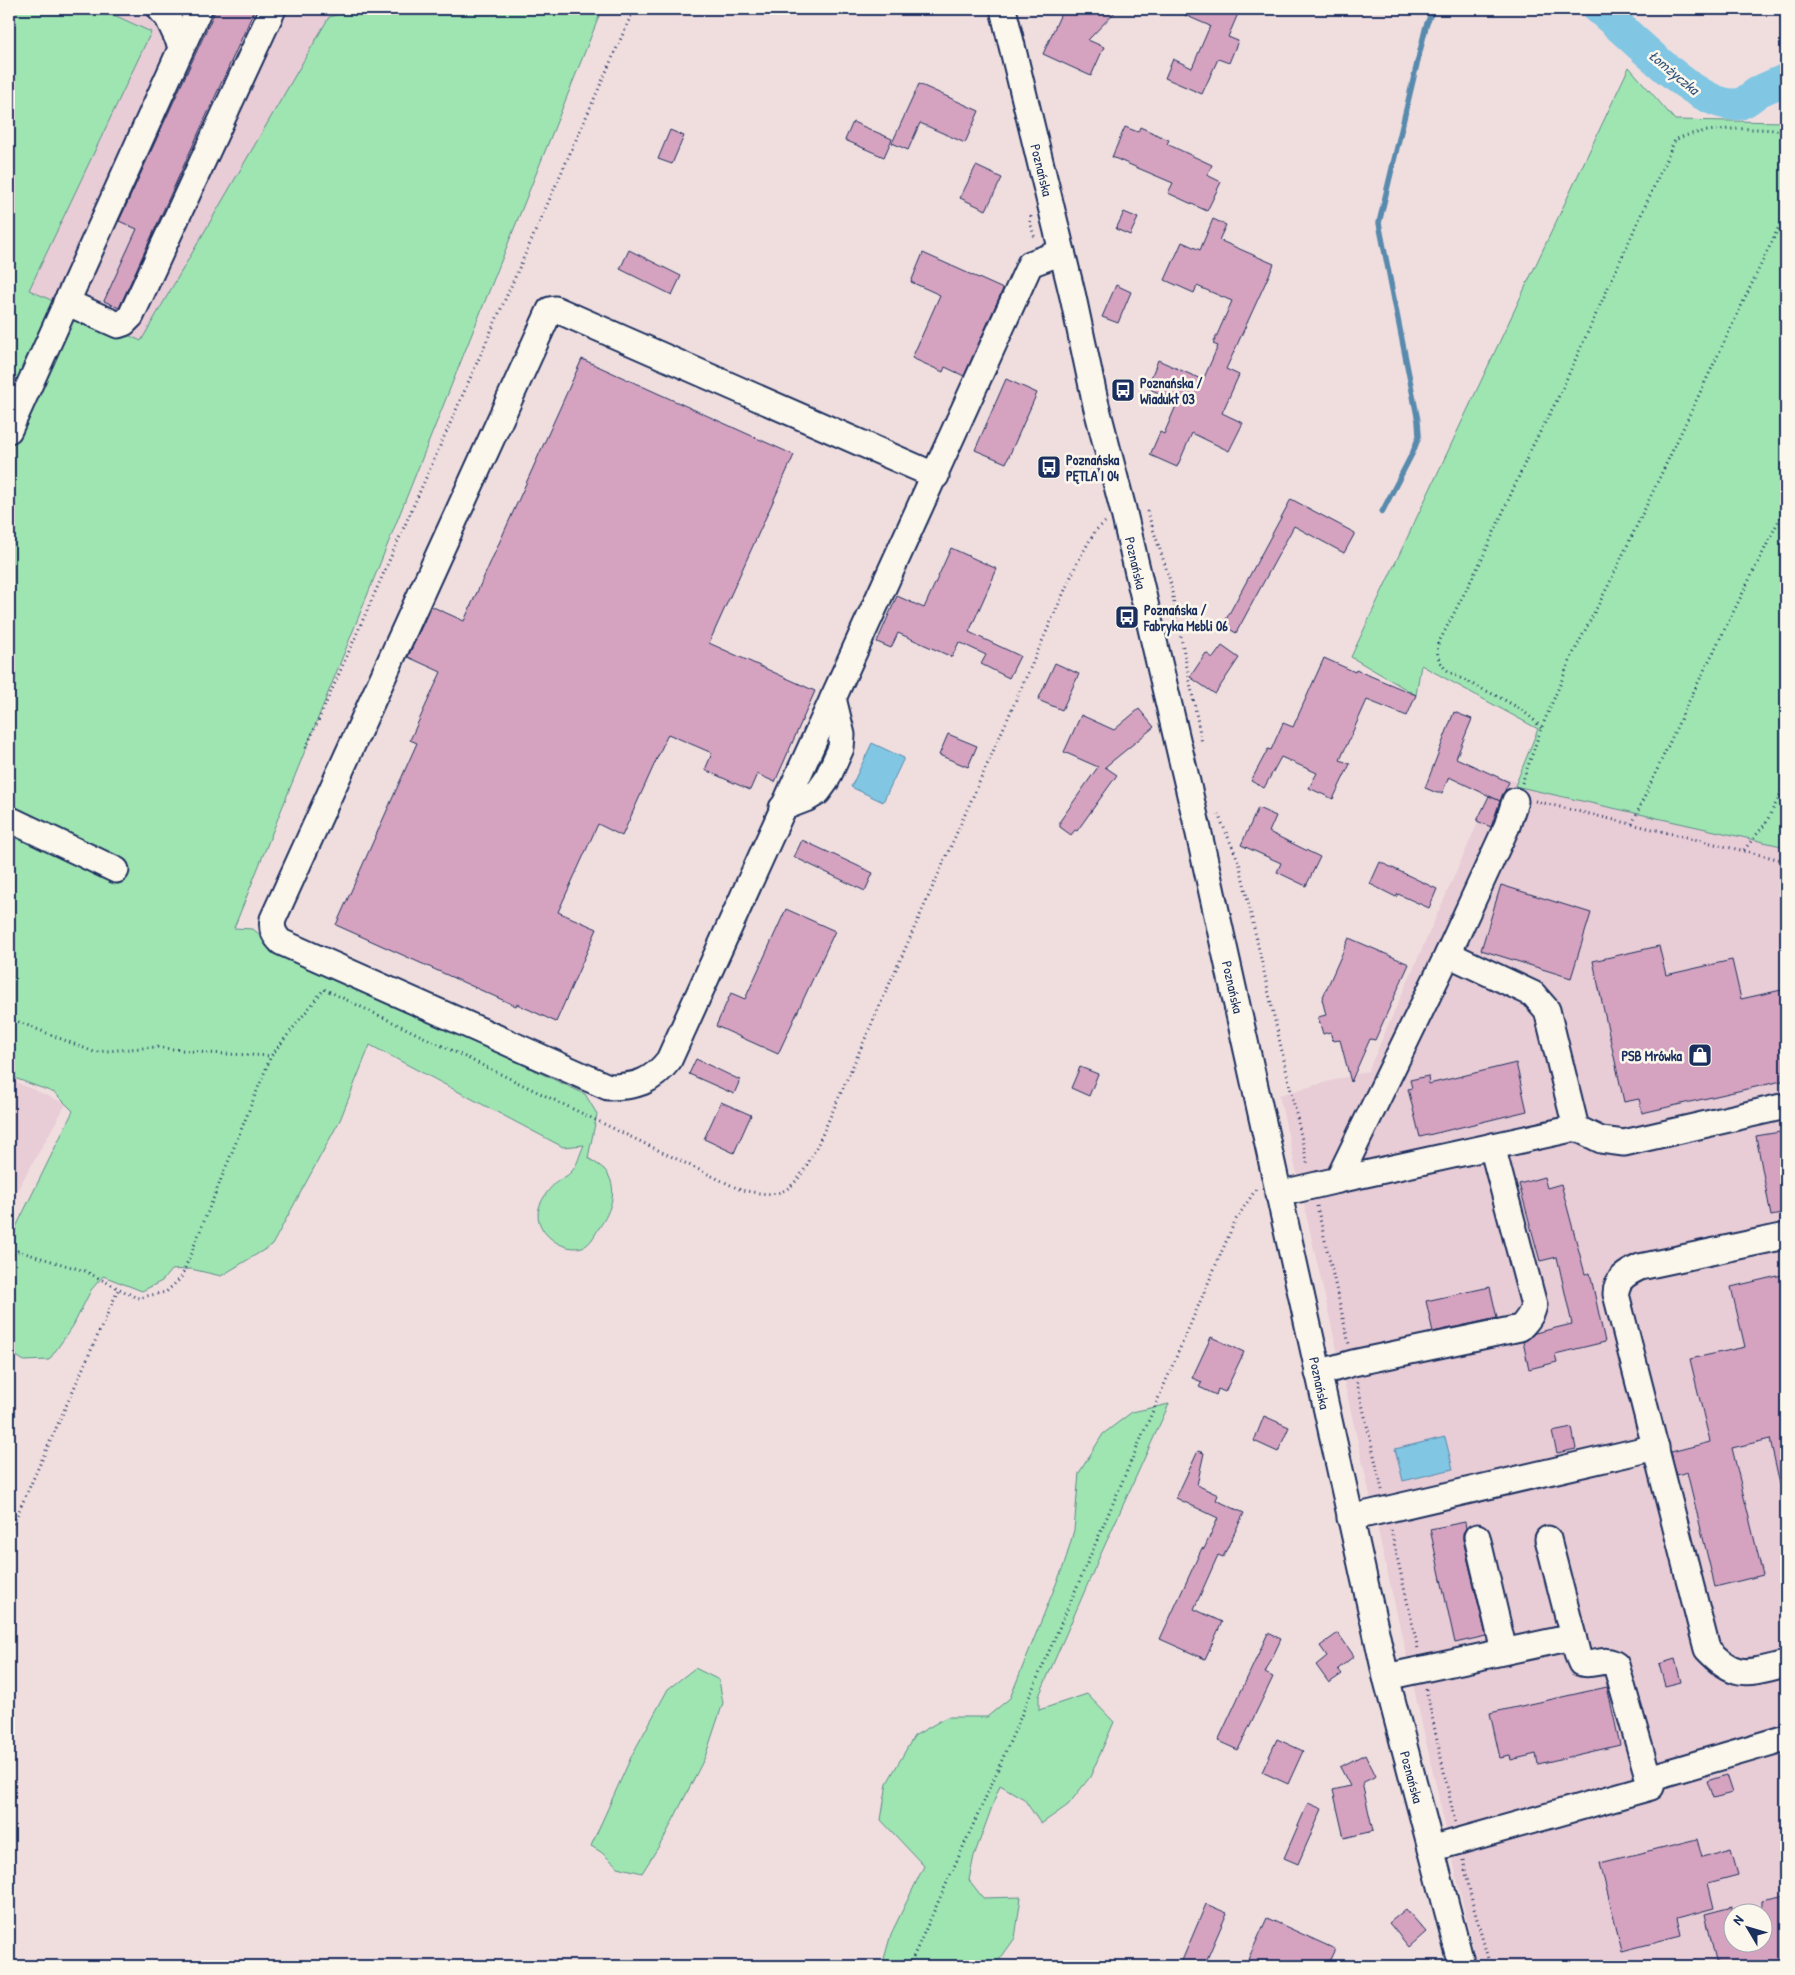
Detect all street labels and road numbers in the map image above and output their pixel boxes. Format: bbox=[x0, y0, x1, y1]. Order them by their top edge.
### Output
street label: Poznańska bbox=[1026, 142, 1058, 199]
street label: Poznańska bbox=[1121, 535, 1151, 592]
street label: Poznańska bbox=[1218, 959, 1248, 1016]
street label: Poznańska bbox=[1305, 1355, 1335, 1411]
street label: Poznańska bbox=[1396, 1749, 1428, 1806]

